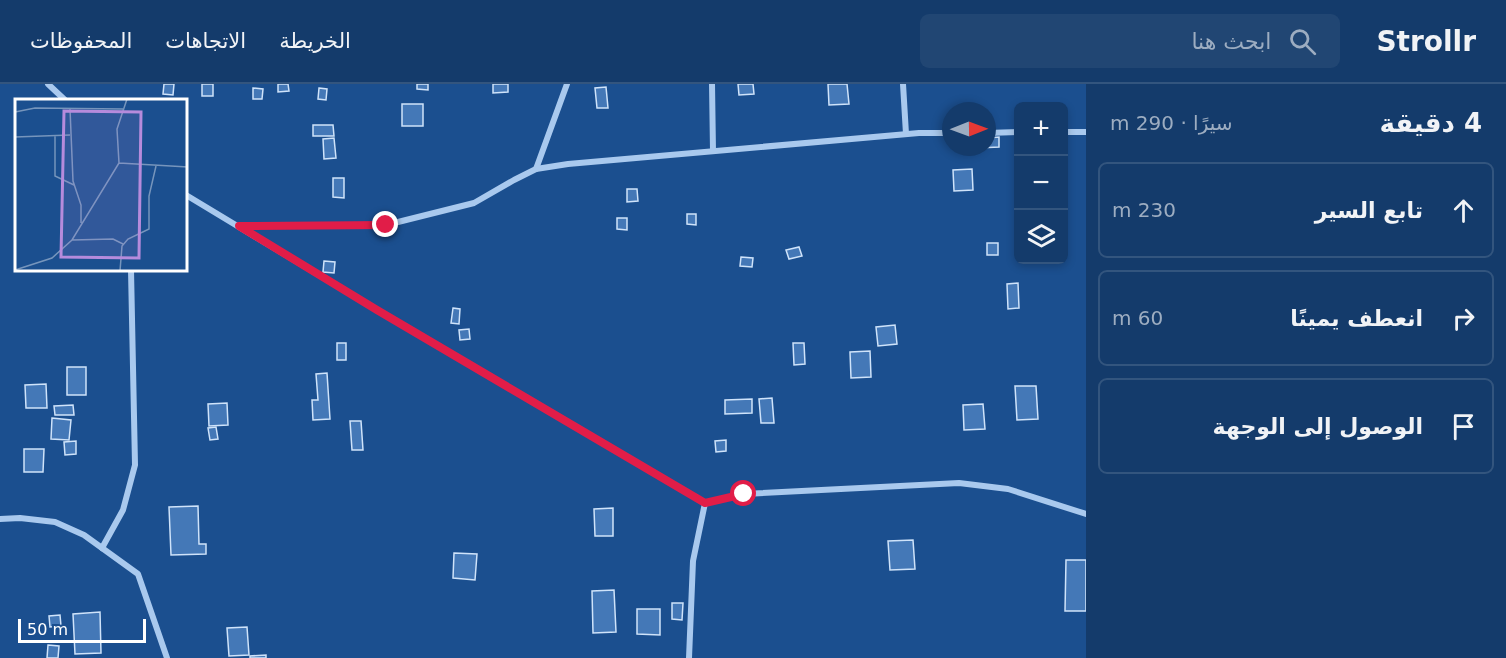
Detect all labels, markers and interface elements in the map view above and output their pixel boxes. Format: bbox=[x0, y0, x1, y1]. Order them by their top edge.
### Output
search box bbox=[920, 14, 1340, 68]
icon: search bbox=[1286, 25, 1319, 58]
text: Strollr bbox=[1376, 25, 1476, 58]
text: المحفوظات bbox=[30, 29, 132, 53]
text: الاتجاهات bbox=[165, 29, 246, 53]
text: الخريطة bbox=[279, 29, 351, 53]
text: ابحث هنا bbox=[1191, 29, 1271, 54]
inset map bbox=[15, 99, 188, 272]
north arrow bbox=[942, 102, 996, 156]
map controls bbox=[1014, 102, 1068, 264]
button: + bbox=[1014, 102, 1068, 156]
text: 4 دقيقة bbox=[1379, 108, 1482, 138]
text: سيرًا · 290 m bbox=[1110, 111, 1233, 135]
button: − bbox=[1014, 156, 1068, 210]
icon: ahead bbox=[1447, 194, 1480, 227]
text: 230 m bbox=[1112, 198, 1176, 222]
text: تابع السير bbox=[1315, 198, 1423, 223]
button: layers bbox=[1014, 210, 1068, 264]
route end bbox=[372, 211, 398, 237]
icon: right bbox=[1447, 302, 1480, 335]
text: 60 m bbox=[1112, 306, 1163, 330]
text: انعطف يمينًا bbox=[1290, 306, 1423, 331]
icon: arrive bbox=[1447, 410, 1480, 443]
text: الوصول إلى الوجهة bbox=[1213, 414, 1423, 439]
route start bbox=[730, 480, 756, 506]
scale bar bbox=[18, 616, 146, 644]
text: 50 m bbox=[27, 620, 68, 639]

